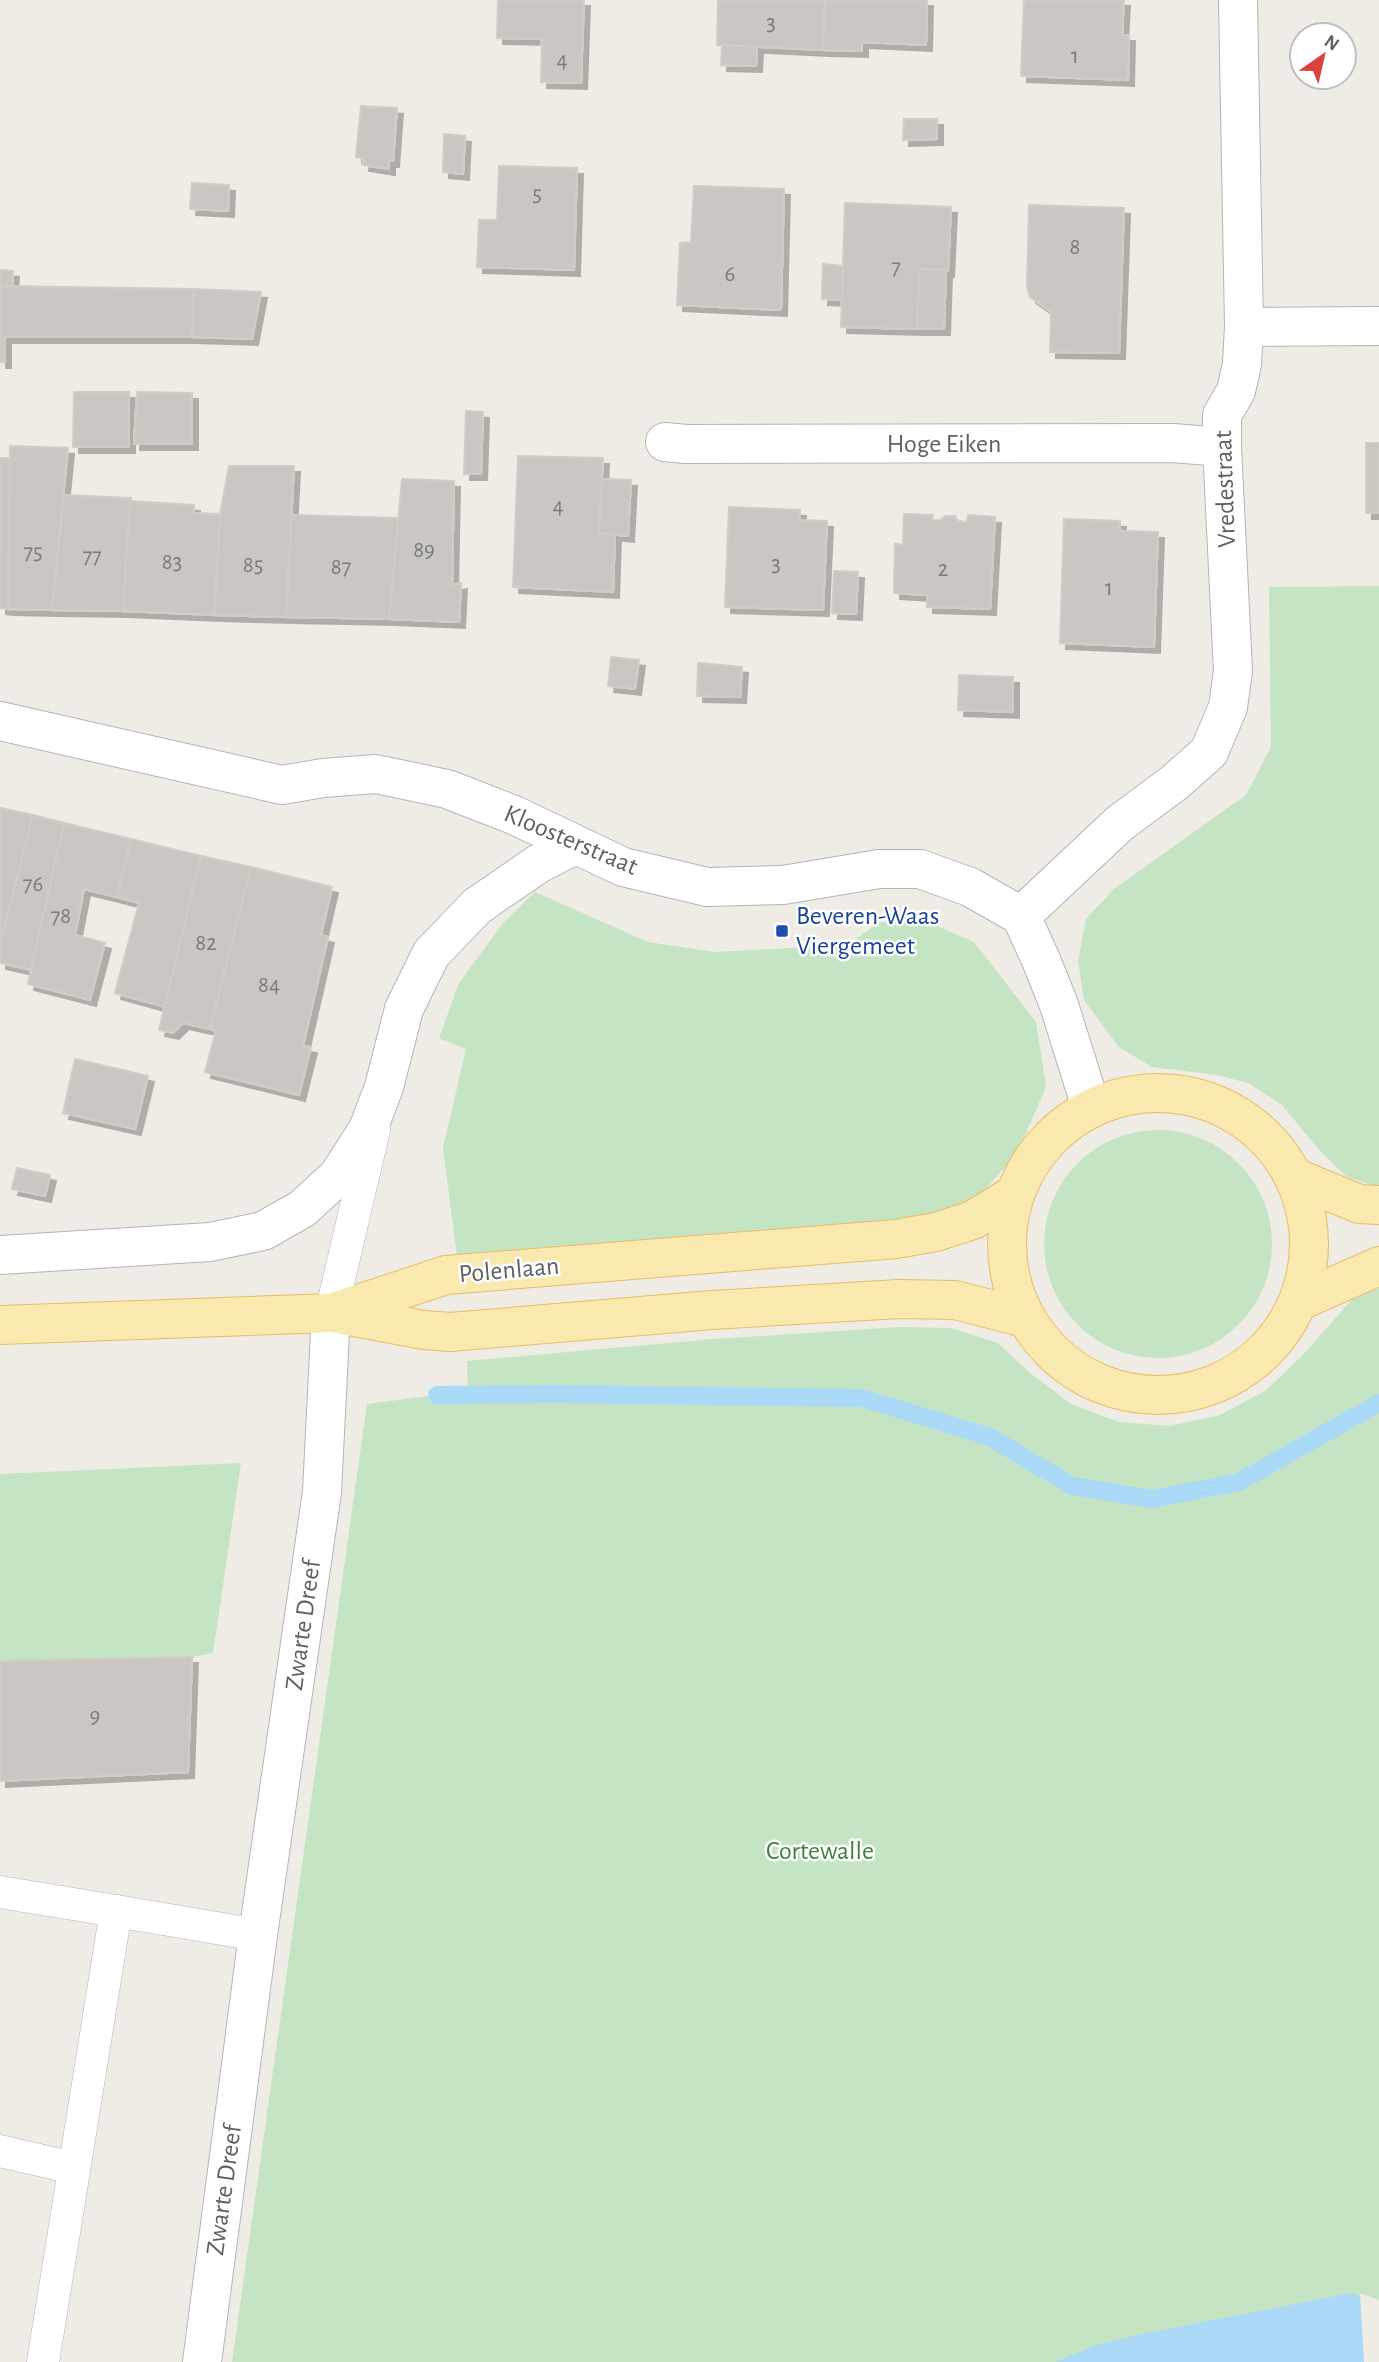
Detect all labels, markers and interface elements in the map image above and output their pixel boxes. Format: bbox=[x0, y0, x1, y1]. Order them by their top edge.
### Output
house number: 3 bbox=[766, 12, 776, 35]
north arrow bbox=[1288, 21, 1358, 91]
text: N bbox=[1321, 32, 1342, 55]
house number: 1 bbox=[1071, 45, 1079, 68]
house number: 4 bbox=[556, 49, 568, 72]
house number: 5 bbox=[532, 183, 542, 206]
house number: 8 bbox=[1070, 236, 1080, 259]
house number: 7 bbox=[891, 256, 901, 279]
house number: 6 bbox=[725, 263, 735, 286]
street label: Vredestraat bbox=[1210, 430, 1240, 548]
street label: Hoge Eiken bbox=[887, 431, 1001, 457]
house number: 4 bbox=[552, 495, 564, 518]
house number: 89 bbox=[413, 539, 435, 562]
house number: 75 bbox=[23, 541, 43, 564]
house number: 77 bbox=[82, 545, 102, 568]
house number: 83 bbox=[162, 551, 182, 574]
house number: 3 bbox=[771, 553, 781, 576]
house number: 85 bbox=[243, 554, 263, 577]
house number: 87 bbox=[331, 556, 351, 579]
house number: 2 bbox=[938, 558, 948, 581]
house number: 1 bbox=[1105, 577, 1113, 600]
street label: Kloosterstraat bbox=[500, 800, 642, 880]
house number: 76 bbox=[23, 873, 43, 896]
place label: Beveren-Waas Viergemeet bbox=[796, 903, 939, 959]
house number: 78 bbox=[51, 905, 71, 928]
marker: Beveren-Waas Viergemeet bbox=[774, 923, 790, 939]
house number: 82 bbox=[195, 932, 217, 955]
house number: 84 bbox=[258, 974, 280, 997]
street label: Polenlaan bbox=[458, 1253, 560, 1287]
street label: Zwarte Dreef bbox=[281, 1556, 325, 1692]
house number: 9 bbox=[90, 1705, 100, 1728]
park label: Cortewalle bbox=[766, 1838, 874, 1864]
street label: Zwarte Dreef bbox=[202, 2121, 246, 2257]

